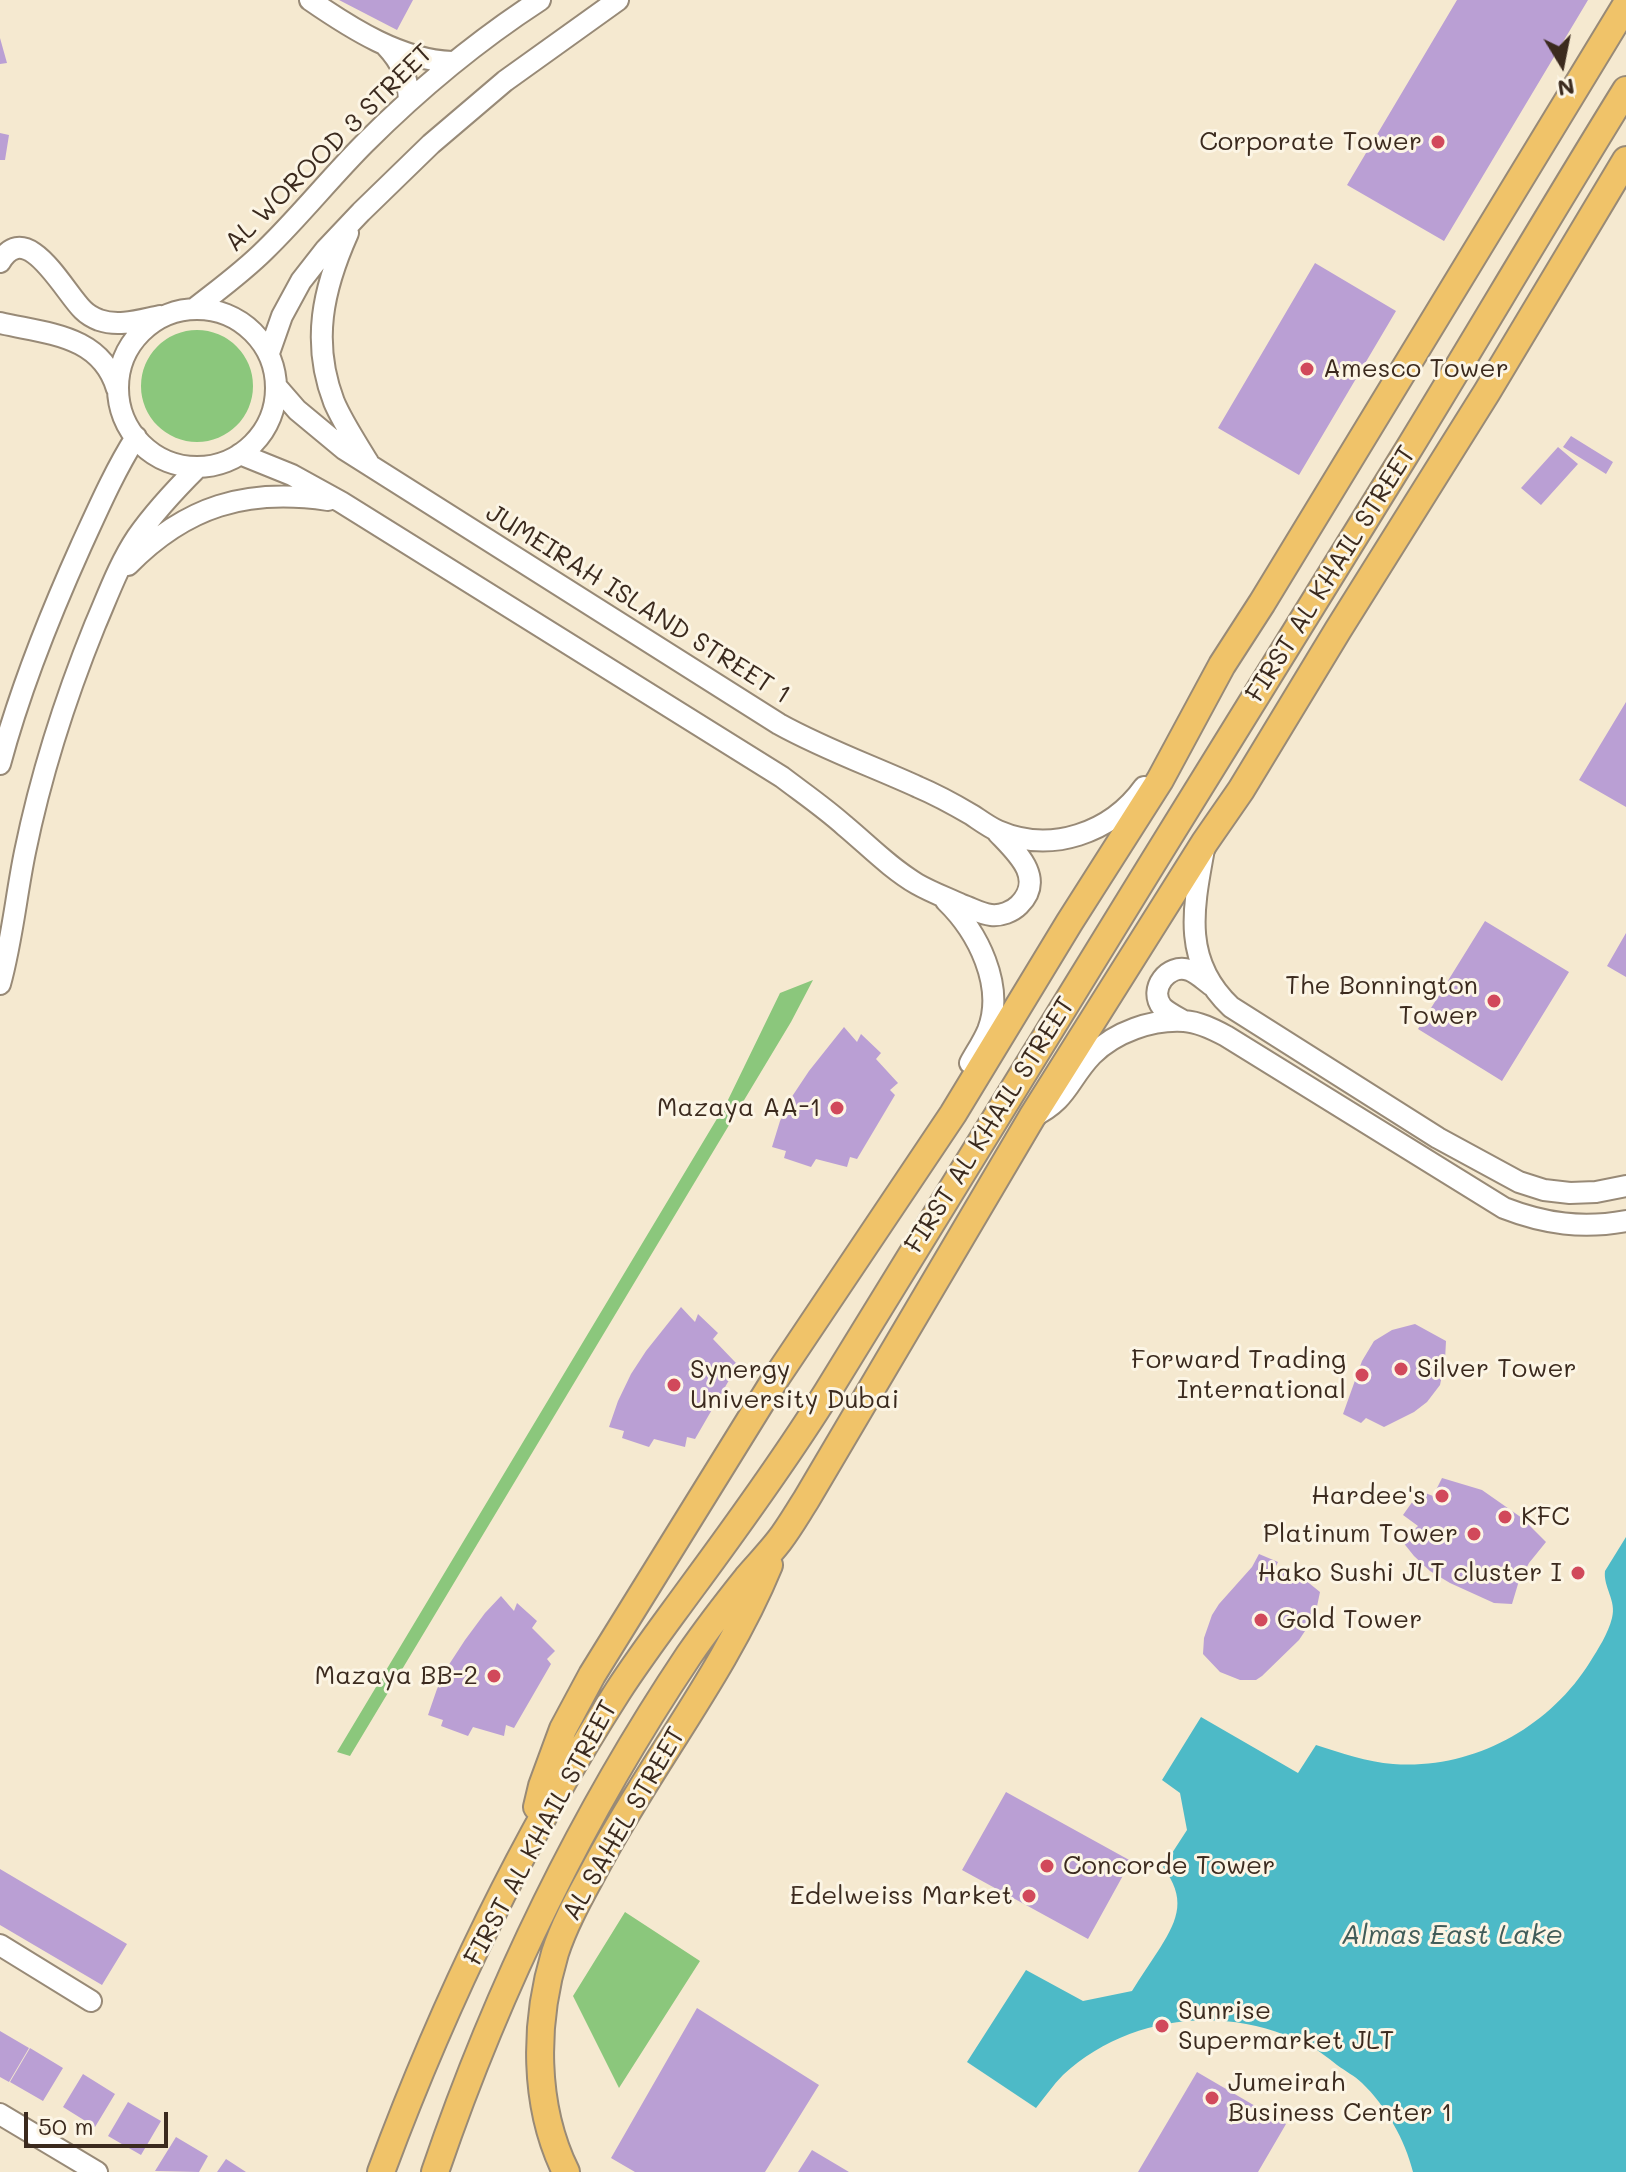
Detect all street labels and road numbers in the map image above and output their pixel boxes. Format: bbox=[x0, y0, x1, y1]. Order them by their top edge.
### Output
street label: AL WOROOD 3 STREET bbox=[219, 38, 439, 258]
street label: FIRST AL KHAIL STREET bbox=[1239, 440, 1423, 708]
street label: JUMEIRAH ISLAND STREET 1 bbox=[480, 497, 796, 711]
street label: FIRST AL KHAIL STREET bbox=[898, 991, 1082, 1259]
street label: FIRST AL KHAIL STREET bbox=[458, 1695, 624, 1971]
street label: AL SAHEL STREET bbox=[556, 1722, 692, 1926]

